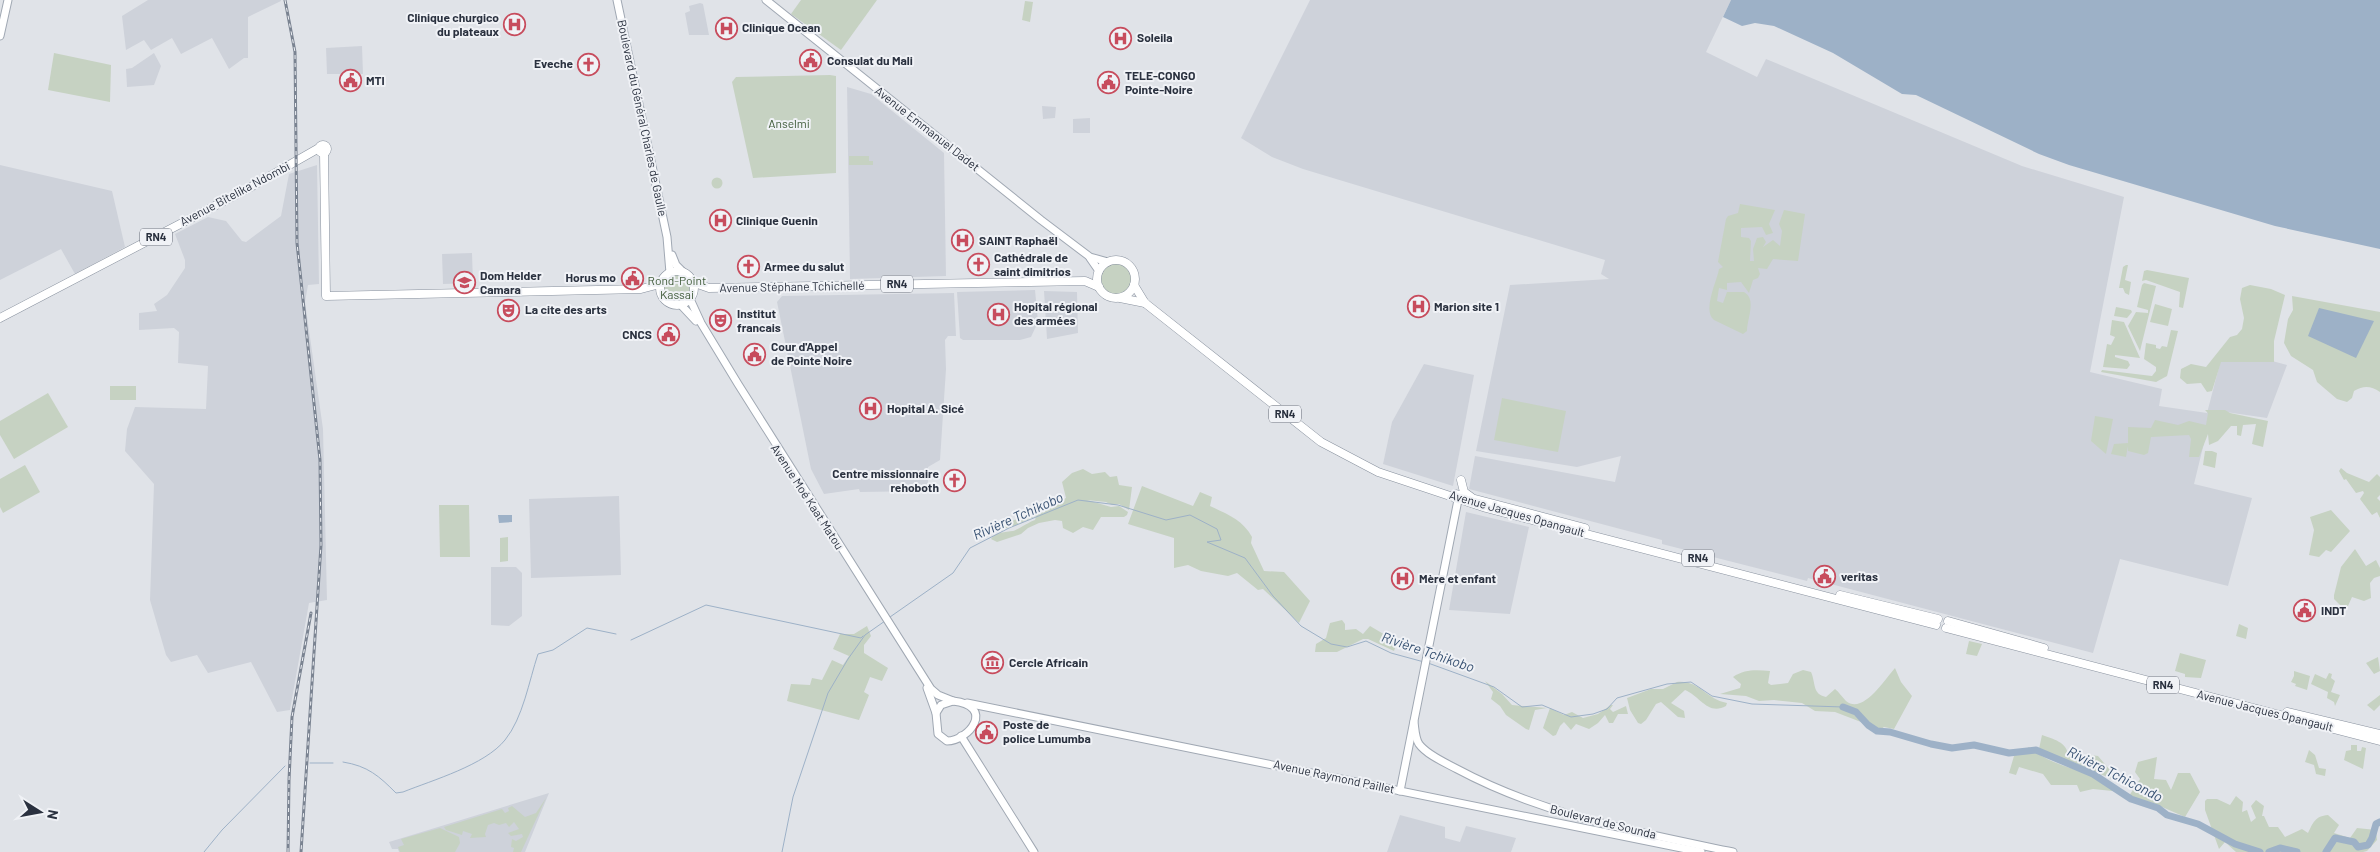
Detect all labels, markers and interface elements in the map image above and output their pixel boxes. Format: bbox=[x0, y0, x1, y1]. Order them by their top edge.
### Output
place label: Clinique churgico du plateaux bbox=[407, 10, 500, 38]
hospital icon: Clinique churgico du plateaux bbox=[503, 13, 527, 37]
hospital icon: Clinique Ocean bbox=[714, 16, 738, 40]
street label: Boulevard du Général Charles de Gaulle bbox=[615, 18, 671, 217]
place label: Clinique Ocean bbox=[742, 20, 820, 34]
hospital icon: Soleila bbox=[1109, 26, 1133, 50]
place label: Soleila bbox=[1137, 30, 1173, 44]
public building icon: Consulat du Mali bbox=[799, 49, 823, 73]
church icon: Eveche bbox=[577, 52, 601, 76]
place label: Consulat du Mali bbox=[827, 53, 913, 67]
place label: Eveche bbox=[534, 56, 573, 70]
place label: TELE-CONGO Pointe-Noire bbox=[1125, 68, 1195, 96]
public building icon: MTI bbox=[338, 69, 362, 93]
public building icon: TELE-CONGO Pointe-Noire bbox=[1097, 71, 1121, 95]
place label: MTI bbox=[366, 73, 385, 87]
street label: Avenue Emmanuel Dadet bbox=[872, 83, 983, 173]
park label: Anselmi bbox=[768, 116, 810, 130]
street label: Avenue Bitelika Ndombi bbox=[177, 158, 292, 228]
hospital icon: Clinique Guenin bbox=[708, 209, 732, 233]
place label: Clinique Guenin bbox=[736, 213, 818, 227]
road number: RN4 bbox=[140, 228, 172, 246]
hospital icon: SAINT Raphaël bbox=[951, 229, 975, 253]
place label: SAINT Raphaël bbox=[979, 233, 1058, 247]
place label: Cathédrale de saint dimitrios bbox=[994, 250, 1071, 278]
church icon: Cathédrale de saint dimitrios bbox=[966, 253, 990, 277]
church icon: Armee du salut bbox=[736, 255, 760, 279]
place label: Armee du salut bbox=[764, 259, 845, 273]
public building icon: Horus mo bbox=[620, 266, 644, 290]
place label: Dom Helder Camara bbox=[480, 268, 542, 296]
place label: Horus mo bbox=[566, 270, 616, 284]
school or university icon: Dom Helder Camara bbox=[452, 271, 476, 295]
park label: Rond-Point Kassai bbox=[648, 273, 706, 301]
road number: RN4 bbox=[881, 276, 913, 292]
street label: Avenue Stéphane Tchichellé bbox=[719, 278, 865, 294]
hospital icon: Marion site 1 bbox=[1406, 295, 1430, 319]
theatre icon: La cite des arts bbox=[497, 298, 521, 322]
place label: Hopital régional des armées bbox=[1014, 299, 1098, 327]
place label: Marion site 1 bbox=[1434, 299, 1499, 313]
place label: La cite des arts bbox=[525, 302, 607, 316]
hospital icon: Hopital régional des armées bbox=[986, 302, 1010, 326]
place label: Institut francais bbox=[737, 306, 781, 334]
theatre icon: Institut francais bbox=[709, 309, 733, 333]
public building icon: CNCS bbox=[656, 323, 680, 347]
place label: CNCS bbox=[622, 327, 652, 341]
place label: Cour d'Appel de Pointe Noire bbox=[771, 339, 852, 367]
public building icon: Cour d'Appel de Pointe Noire bbox=[743, 342, 767, 366]
hospital icon: Hopital A. Sicé bbox=[859, 397, 883, 421]
place label: Hopital A. Sicé bbox=[887, 401, 965, 415]
road number: RN4 bbox=[1269, 406, 1301, 422]
street label: Avenue Moé Kaat Matou bbox=[769, 441, 847, 552]
place label: Centre missionnaire rehoboth bbox=[832, 466, 939, 494]
church icon: Centre missionnaire rehoboth bbox=[943, 469, 967, 493]
street label: Avenue Jacques Opangault bbox=[1448, 487, 1587, 539]
water label: Rivière Tchikobo bbox=[970, 488, 1066, 543]
road number: RN4 bbox=[1682, 550, 1714, 566]
public building icon: veritas bbox=[1813, 565, 1837, 589]
hospital icon: Mère et enfant bbox=[1391, 567, 1415, 591]
place label: veritas bbox=[1841, 569, 1878, 583]
place label: Mère et enfant bbox=[1419, 571, 1496, 585]
public building icon: INDT bbox=[2293, 599, 2317, 623]
place label: INDT bbox=[2321, 603, 2346, 617]
water label: Rivière Tchikobo bbox=[1380, 628, 1477, 675]
museum icon: Cercle Africain bbox=[981, 651, 1005, 675]
place label: Cercle Africain bbox=[1009, 655, 1088, 669]
road number: RN4 bbox=[2147, 676, 2179, 694]
street label: Avenue Jacques Opangault bbox=[2196, 686, 2335, 734]
place label: Poste de police Lumumba bbox=[1003, 717, 1091, 745]
public building icon: Poste de police Lumumba bbox=[975, 720, 999, 744]
water label: Rivière Tchicondo bbox=[2065, 742, 2166, 805]
street label: Avenue Raymond Paillet bbox=[1272, 756, 1396, 796]
north arrow bbox=[15, 787, 65, 837]
street label: Boulevard de Sounda bbox=[1549, 801, 1658, 841]
text: N bbox=[44, 808, 62, 821]

